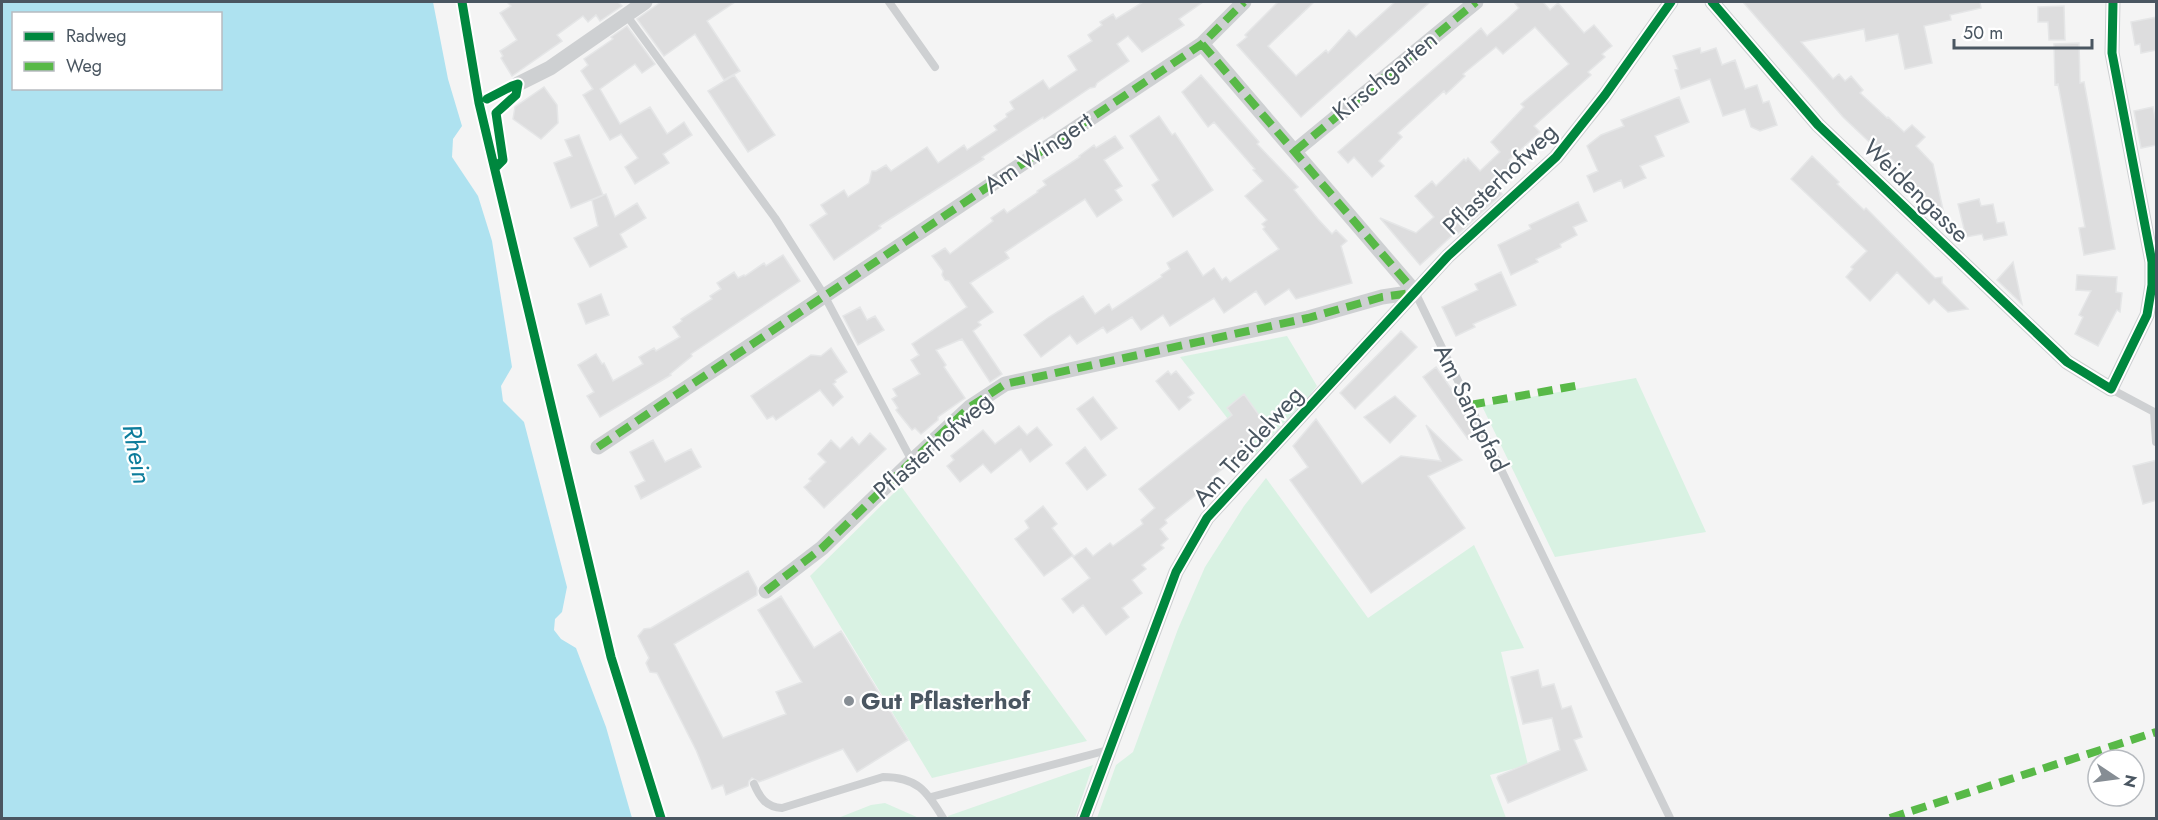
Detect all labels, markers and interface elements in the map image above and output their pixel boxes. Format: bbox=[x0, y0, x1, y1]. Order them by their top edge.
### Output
legend bbox=[12, 12, 222, 90]
scale bar bbox=[1954, 12, 2092, 50]
text: 50 m bbox=[1963, 20, 2003, 46]
street label: Kirschgarten bbox=[1325, 22, 1445, 129]
text: Radweg bbox=[66, 23, 127, 49]
text: Weg bbox=[66, 53, 102, 79]
street label: Am Wingert bbox=[976, 103, 1099, 202]
street label: Pflasterhofweg bbox=[1434, 115, 1565, 243]
street label: Weidengasse bbox=[1855, 131, 1977, 250]
street label: Am Sandpfad bbox=[1425, 338, 1518, 478]
street label: Am Treidelweg bbox=[1184, 378, 1311, 514]
street label: Pflasterhofweg bbox=[865, 384, 1000, 507]
water label: Rhein bbox=[113, 421, 161, 487]
place label: Gut Pflasterhof bbox=[861, 683, 1032, 718]
marker: Gut Pflasterhof bbox=[842, 694, 856, 708]
north arrow bbox=[2086, 748, 2146, 808]
text: N bbox=[2117, 772, 2143, 790]

